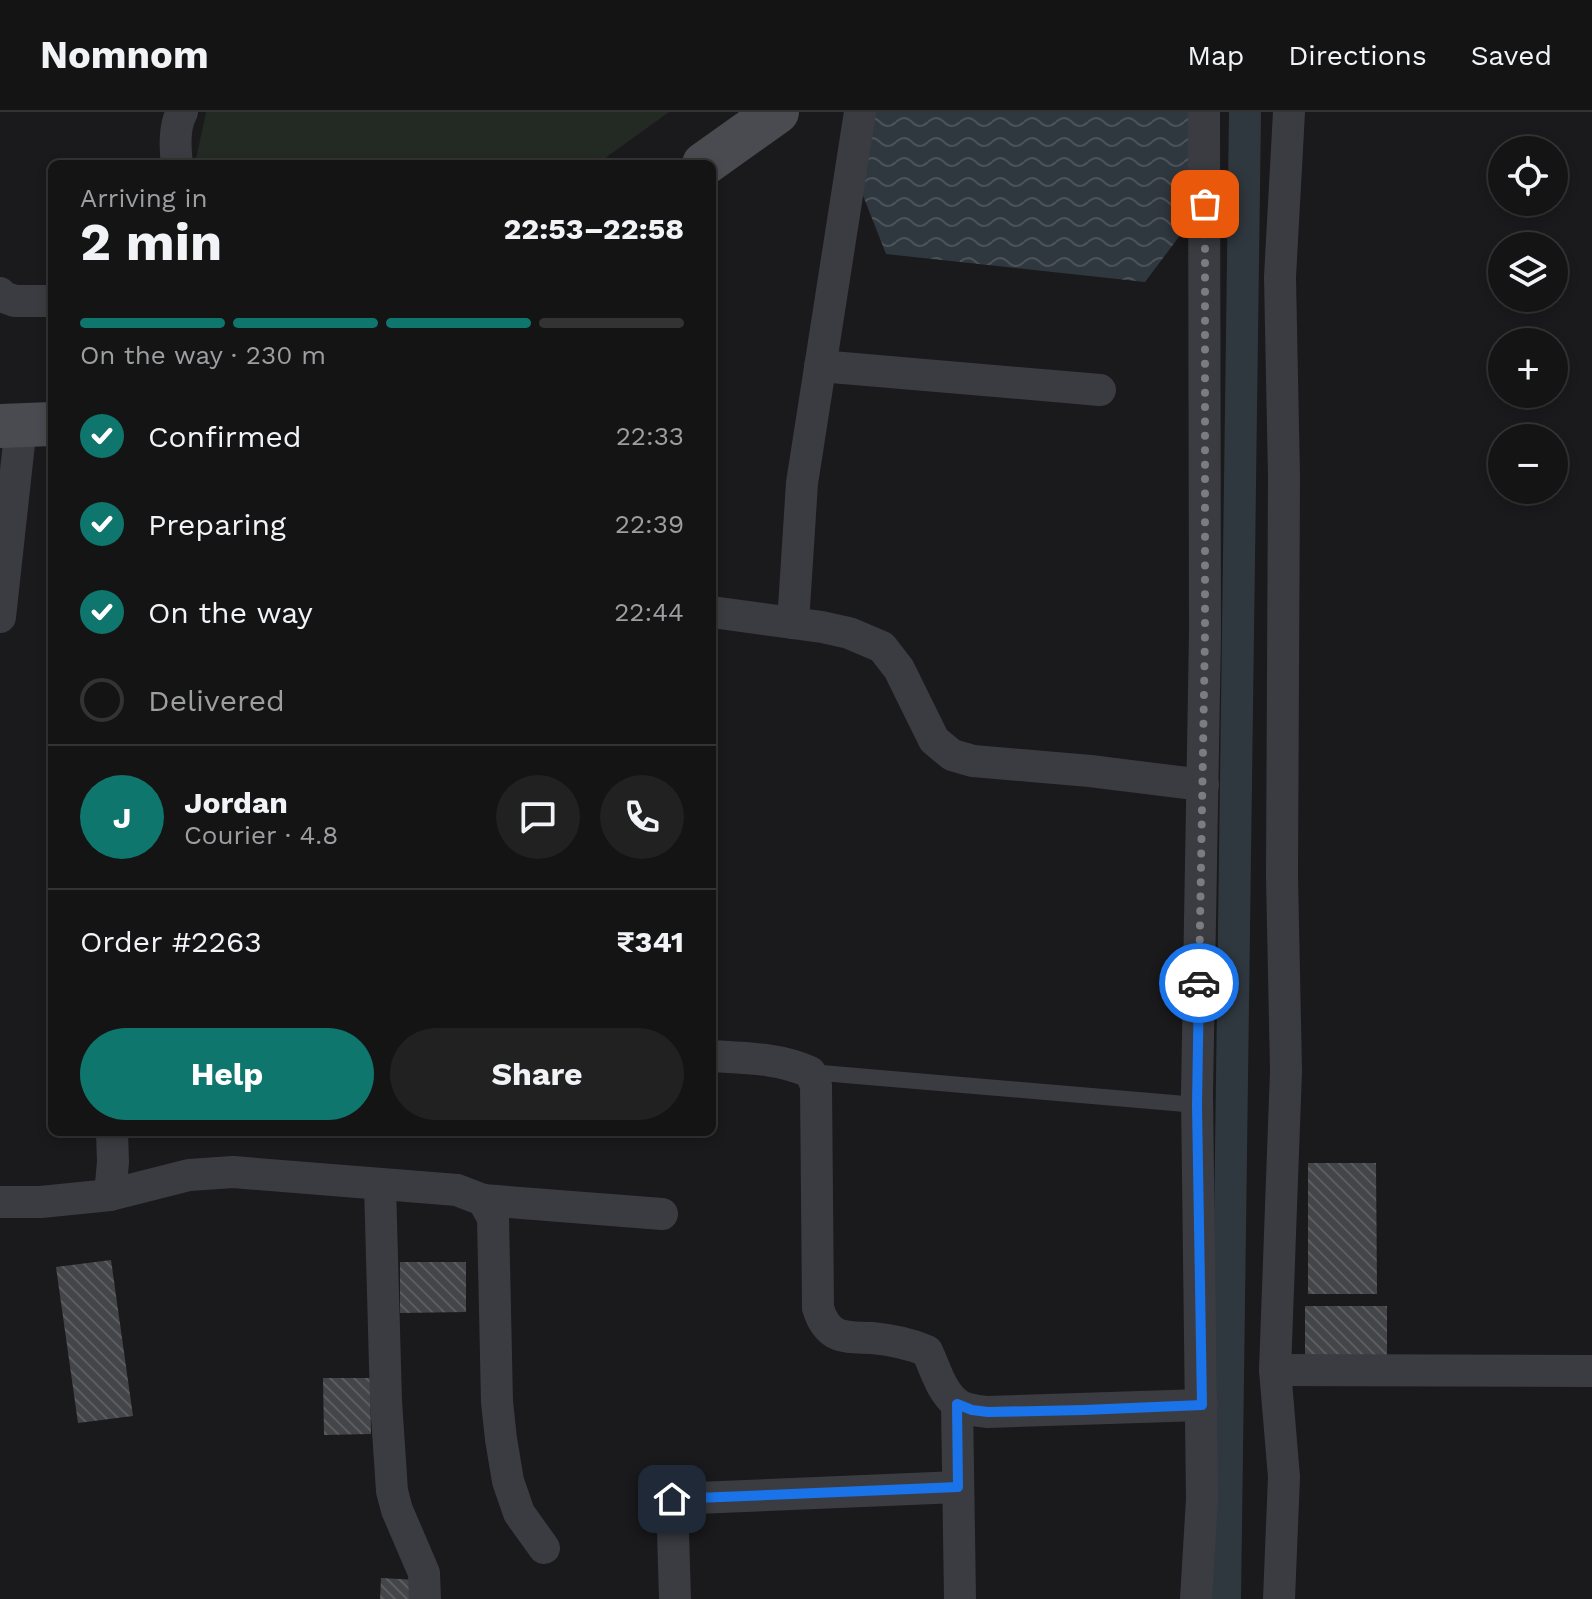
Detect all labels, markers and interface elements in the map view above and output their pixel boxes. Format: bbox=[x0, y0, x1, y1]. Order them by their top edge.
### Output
text: Nomnom bbox=[40, 33, 209, 77]
text: Map bbox=[1187, 39, 1244, 72]
text: Directions bbox=[1288, 39, 1427, 72]
text: Saved bbox=[1471, 39, 1552, 72]
map controls bbox=[1488, 136, 1568, 504]
button: locate bbox=[1488, 136, 1568, 216]
pin bbox=[1171, 170, 1239, 238]
icon: bag bbox=[1183, 182, 1227, 226]
text: Arriving in bbox=[80, 183, 208, 213]
text: 22:53–22:58 bbox=[503, 211, 684, 246]
text: 2 min bbox=[80, 212, 222, 273]
button: layers bbox=[1488, 232, 1568, 312]
button: + bbox=[1488, 328, 1568, 408]
text: On the way · 230 m bbox=[80, 340, 326, 370]
icon: check bbox=[80, 414, 124, 458]
text: Confirmed bbox=[148, 419, 302, 454]
text: 22:33 bbox=[616, 421, 684, 451]
button: − bbox=[1488, 424, 1568, 504]
icon: check bbox=[80, 502, 124, 546]
text: Preparing bbox=[148, 507, 286, 542]
text: 22:39 bbox=[615, 509, 684, 539]
icon: check bbox=[80, 590, 124, 634]
text: On the way bbox=[148, 595, 313, 630]
text: 22:44 bbox=[614, 597, 684, 627]
text: Delivered bbox=[148, 683, 285, 718]
button: chat bbox=[496, 775, 580, 859]
button: phone bbox=[600, 775, 684, 859]
text: Jordan bbox=[184, 785, 288, 820]
text: J bbox=[113, 800, 131, 835]
text: Courier · 4.8 bbox=[184, 820, 338, 850]
text: Order #2263 bbox=[80, 924, 262, 959]
text: ₹341 bbox=[617, 924, 684, 959]
courier bbox=[1159, 943, 1239, 1023]
icon: car bbox=[1177, 961, 1221, 1005]
button: Help bbox=[80, 1028, 374, 1120]
button: Share bbox=[390, 1028, 684, 1120]
pin bbox=[638, 1465, 706, 1533]
icon: home bbox=[650, 1477, 694, 1521]

